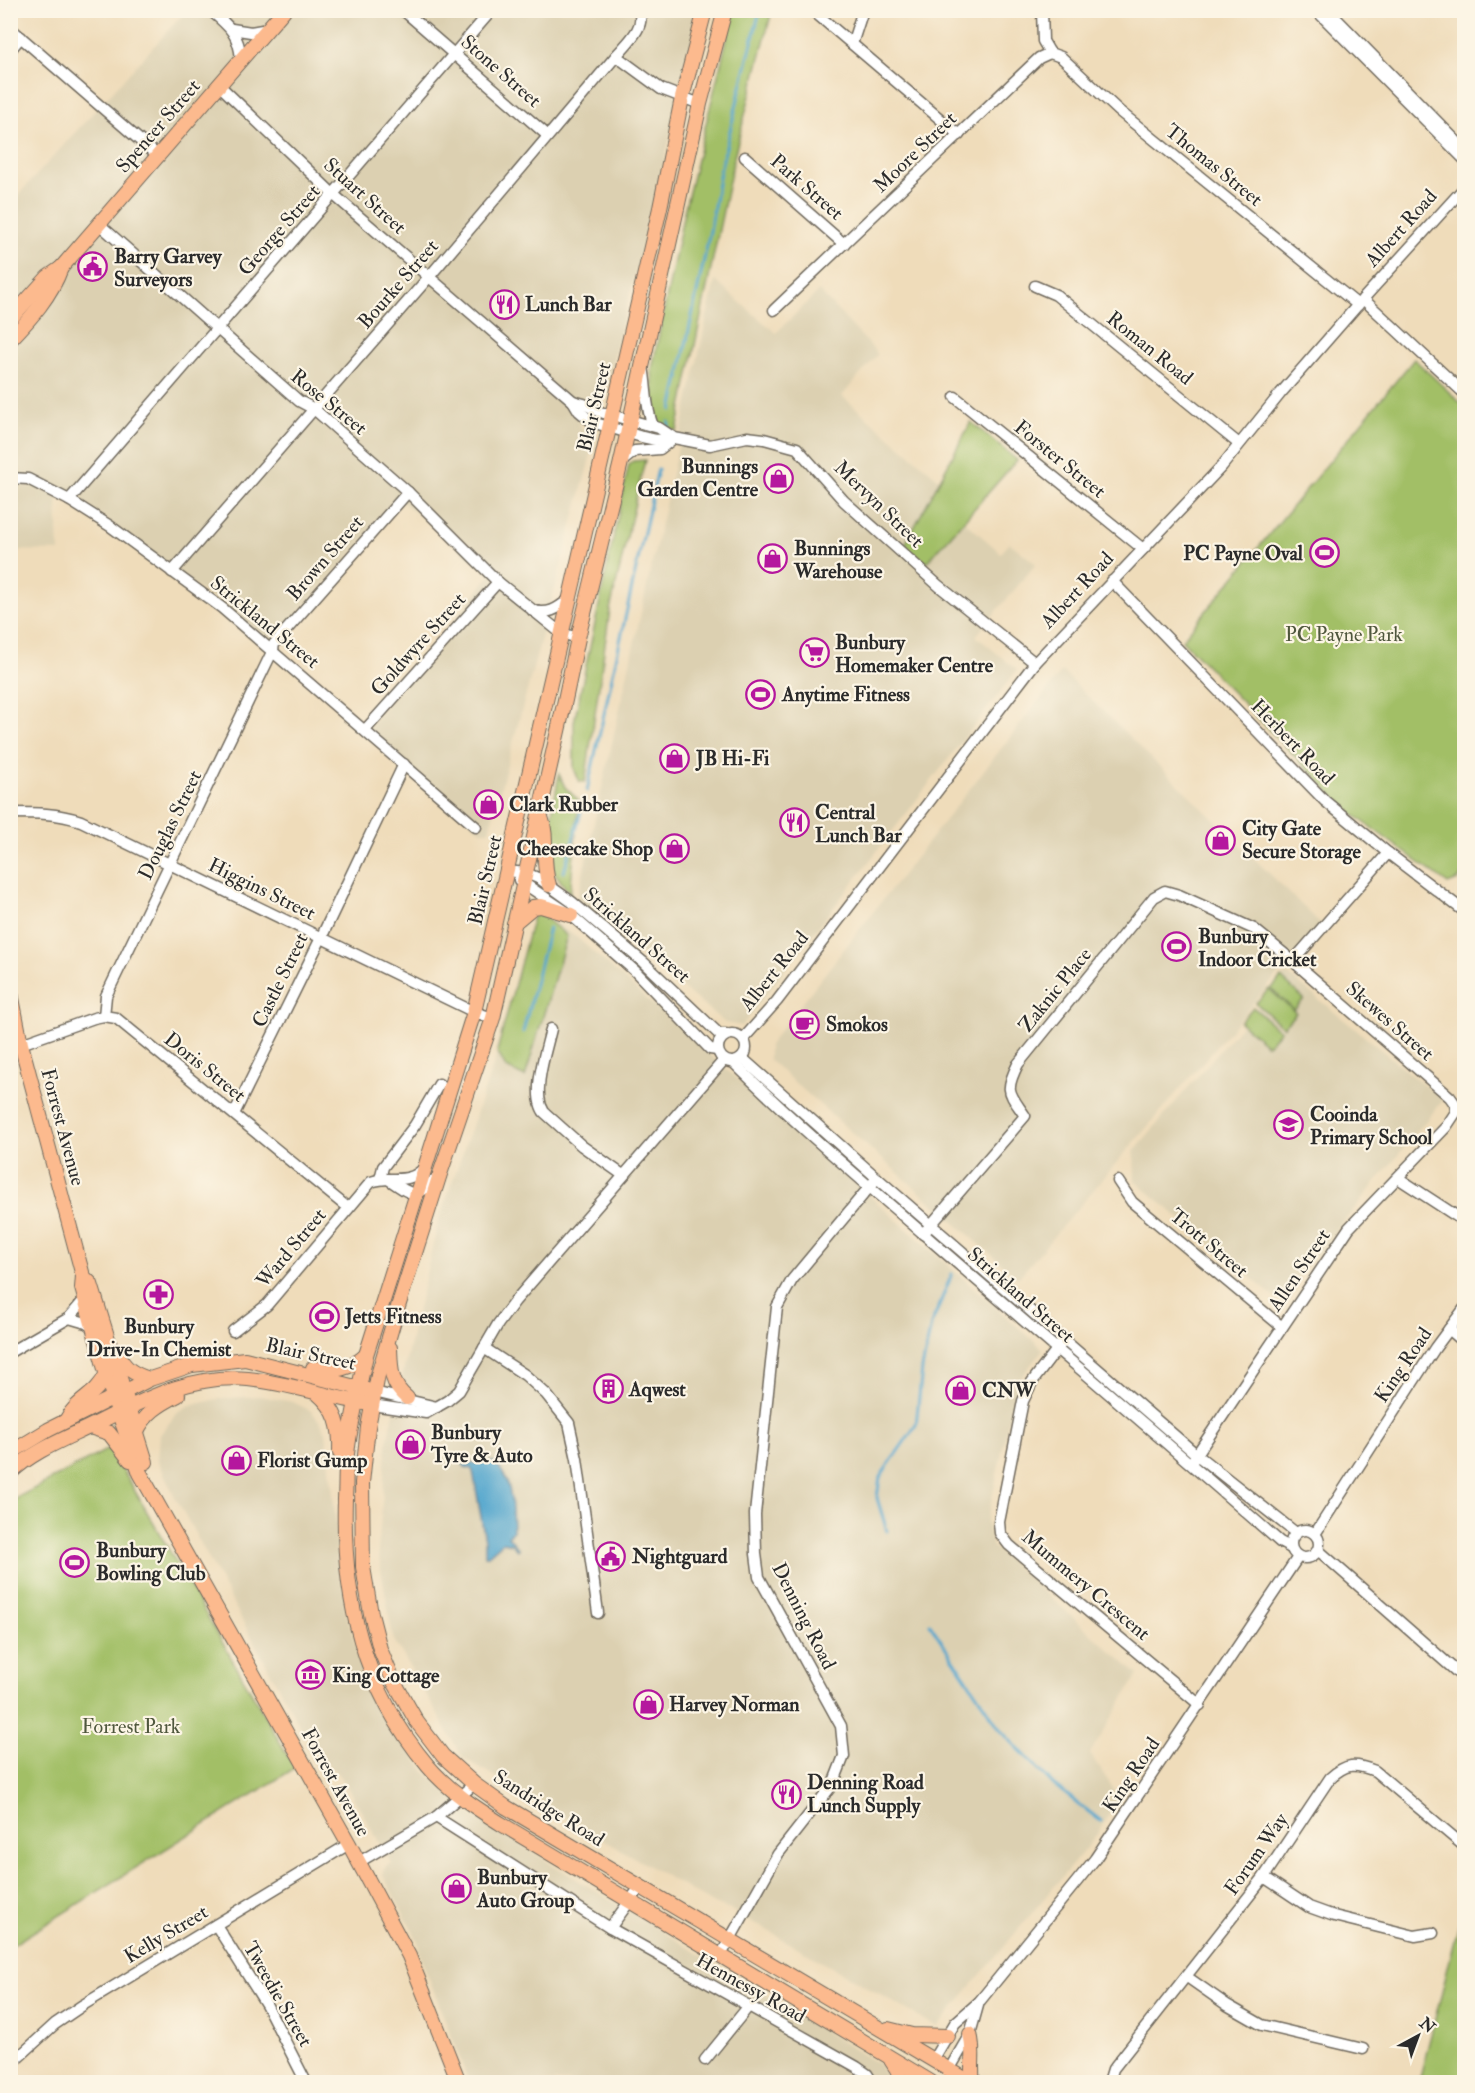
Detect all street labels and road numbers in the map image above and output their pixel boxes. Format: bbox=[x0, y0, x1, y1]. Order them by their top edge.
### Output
street label: Stone Street bbox=[456, 29, 547, 113]
street label: Spencer Street bbox=[110, 74, 207, 179]
street label: Moore Street bbox=[868, 106, 962, 198]
street label: Thomas Street bbox=[1160, 118, 1268, 212]
street label: Park Street bbox=[765, 148, 849, 226]
street label: Stuart Street bbox=[319, 152, 412, 240]
street label: George Street bbox=[233, 179, 326, 281]
street label: Albert Road bbox=[1359, 184, 1442, 273]
street label: Bourke Street bbox=[352, 234, 444, 334]
street label: Roman Road bbox=[1102, 306, 1198, 390]
street label: Blair Street bbox=[572, 359, 617, 454]
street label: Rose Street bbox=[286, 364, 373, 441]
street label: Forster Street bbox=[1009, 414, 1111, 504]
street label: Mervyn Street bbox=[829, 455, 929, 553]
street label: Brown Street bbox=[281, 510, 369, 606]
street label: Albert Road bbox=[1034, 546, 1119, 634]
street label: Strickland Street bbox=[205, 570, 325, 674]
street label: Goldwyre Street bbox=[365, 587, 471, 701]
street label: Herbert Road bbox=[1246, 694, 1340, 790]
street label: Douglas Street bbox=[133, 766, 207, 884]
street label: Blair Street bbox=[463, 832, 508, 927]
street label: Higgins Street bbox=[204, 852, 320, 926]
street label: Strickland Street bbox=[578, 882, 696, 989]
street label: Albert Road bbox=[733, 926, 814, 1017]
street label: Castle Street bbox=[246, 928, 314, 1031]
street label: Zaknic Place bbox=[1013, 942, 1097, 1038]
street label: Skewes Street bbox=[1341, 976, 1440, 1066]
street label: Doris Street bbox=[159, 1026, 251, 1108]
street label: Forrest Avenue bbox=[35, 1066, 91, 1188]
street label: Ward Street bbox=[250, 1203, 332, 1294]
street label: Trott Street bbox=[1165, 1203, 1254, 1283]
street label: Allen Street bbox=[1262, 1224, 1336, 1317]
street label: Strickland Street bbox=[962, 1242, 1080, 1349]
street label: King Road bbox=[1369, 1322, 1437, 1407]
street label: Blair Street bbox=[264, 1332, 359, 1376]
street label: Mummery Crescent bbox=[1017, 1524, 1155, 1646]
street label: Denning Road bbox=[766, 1558, 842, 1674]
street label: Forrest Avenue bbox=[296, 1723, 376, 1841]
street label: King Road bbox=[1097, 1732, 1165, 1817]
street label: Sandridge Road bbox=[489, 1764, 609, 1852]
street label: Forum Way bbox=[1219, 1807, 1294, 1900]
street label: Kelly Street bbox=[120, 1899, 213, 1969]
street label: Tweedie Street bbox=[238, 1937, 318, 2052]
street label: Hennessy Road bbox=[692, 1947, 811, 2029]

